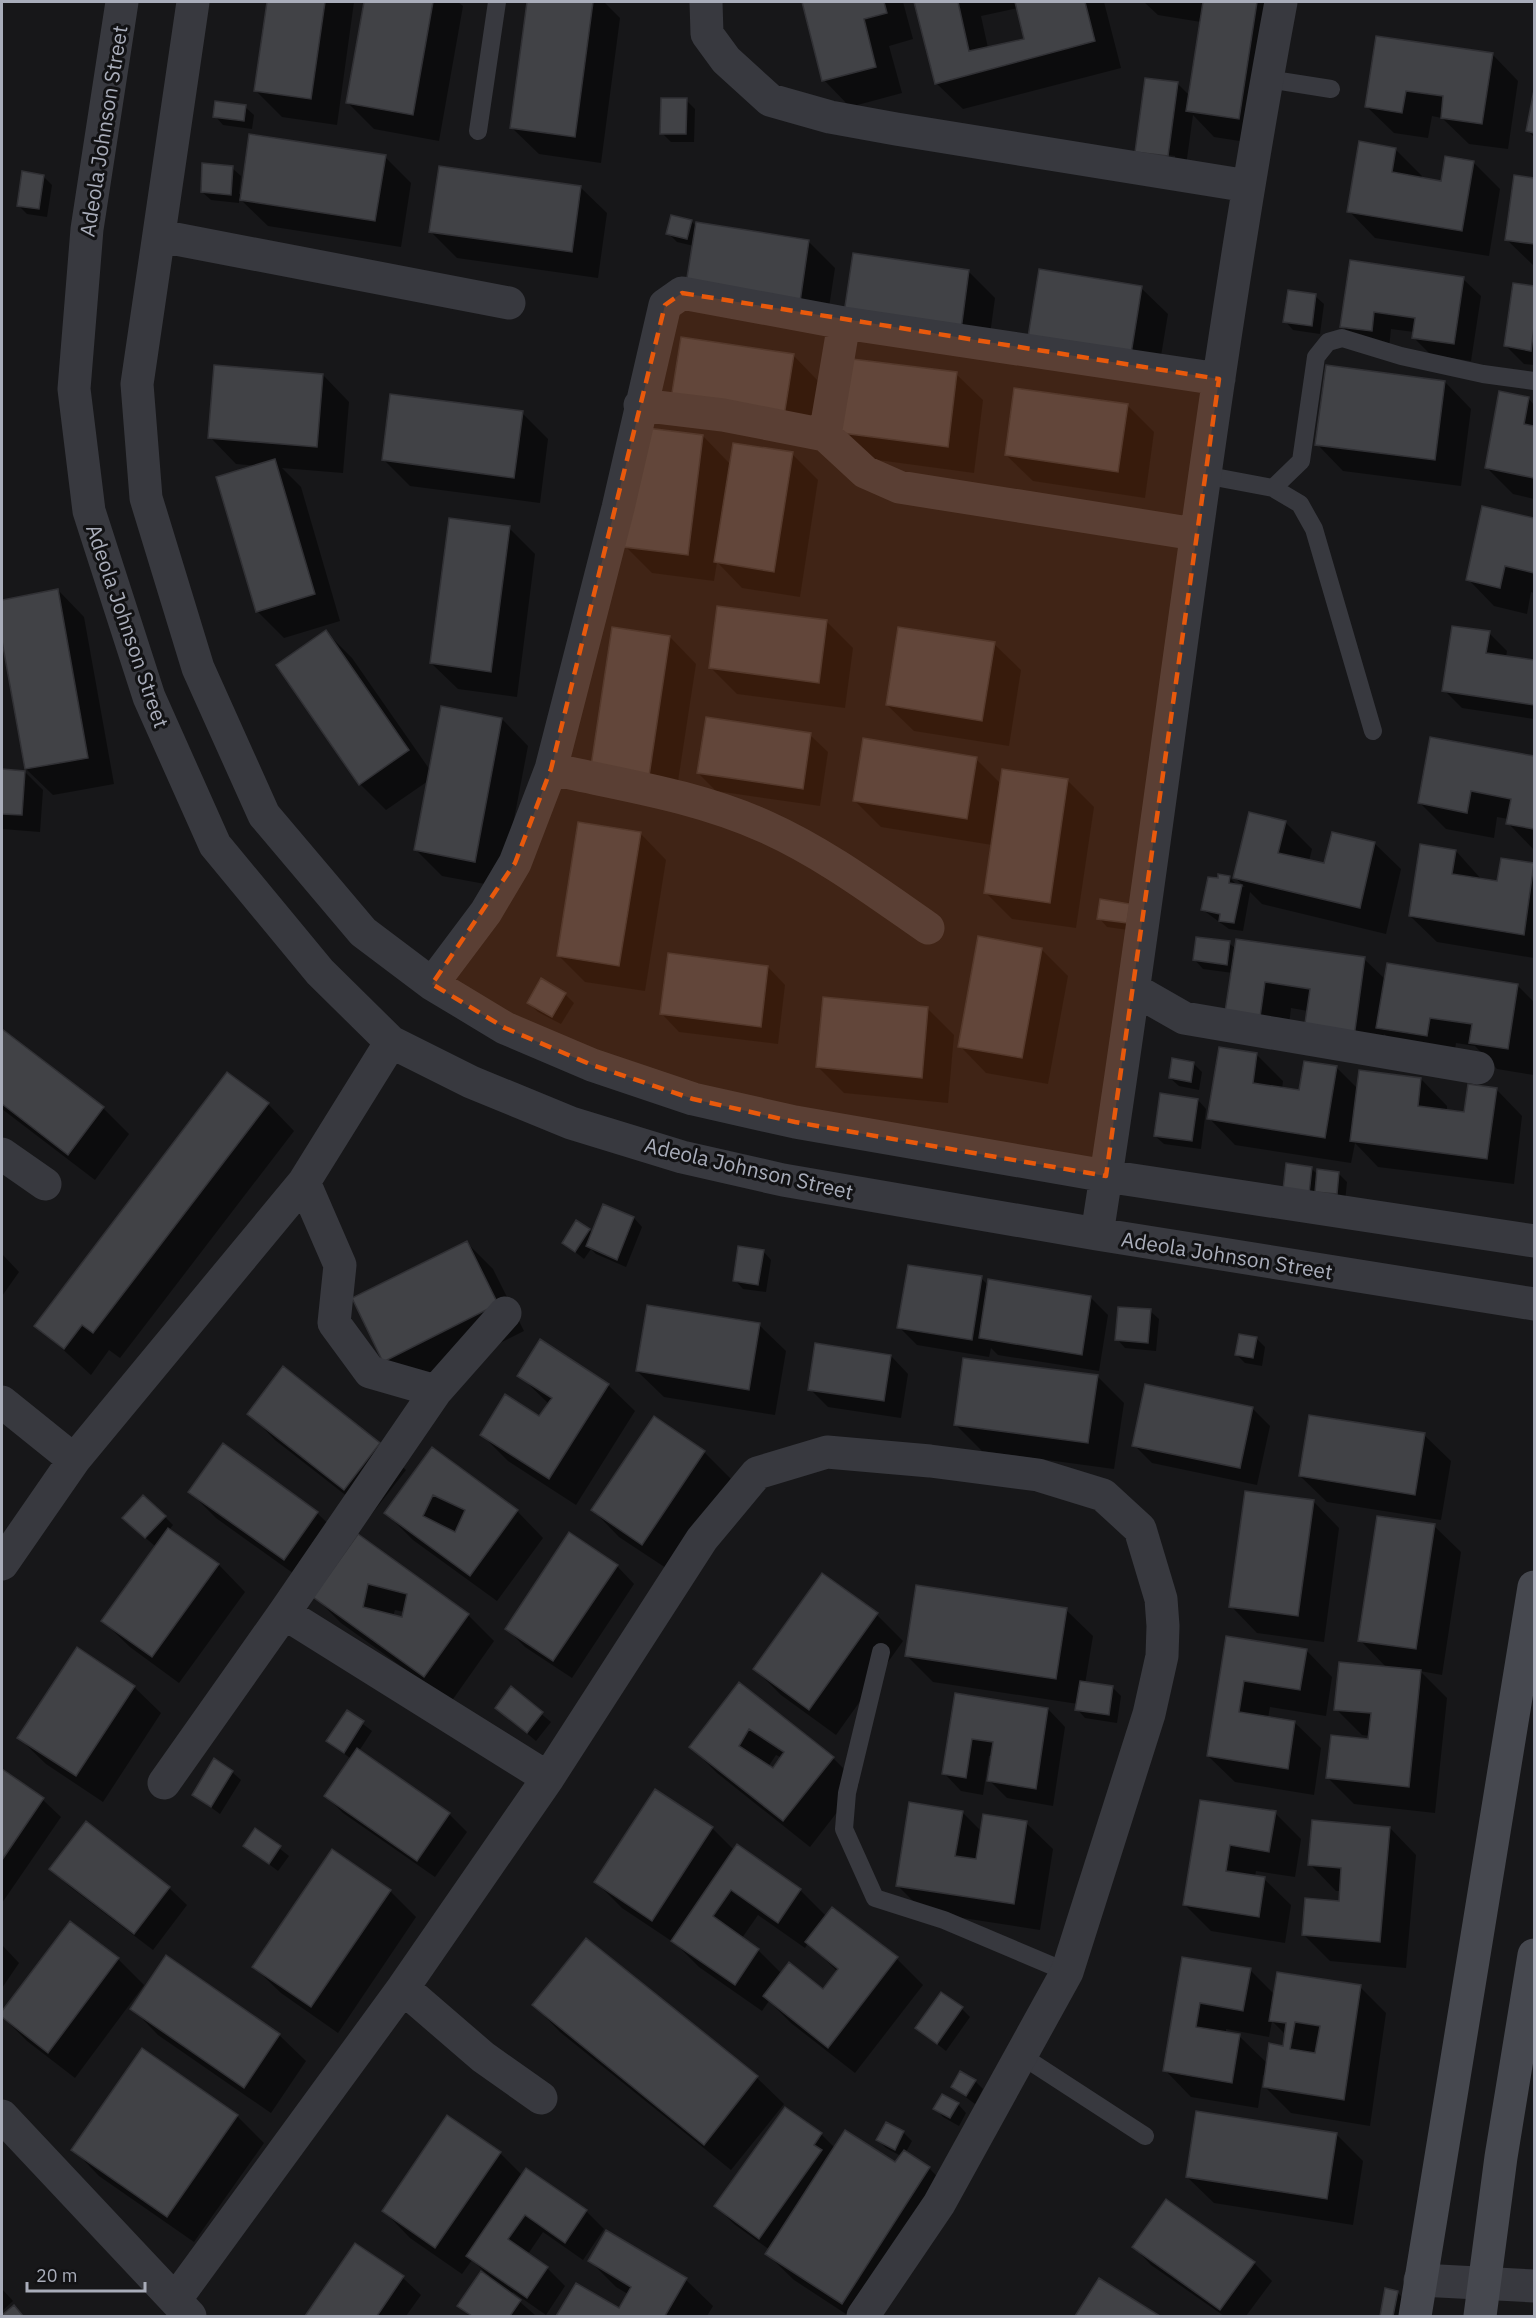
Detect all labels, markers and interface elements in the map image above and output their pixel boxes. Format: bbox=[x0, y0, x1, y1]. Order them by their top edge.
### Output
street label: Adeola Johnson Street bbox=[72, 23, 134, 239]
street label: Adeola Johnson Street bbox=[80, 520, 176, 732]
street label: Adeola Johnson Street bbox=[642, 1130, 856, 1206]
street label: Adeola Johnson Street bbox=[1119, 1224, 1335, 1286]
scale bar bbox=[27, 2255, 146, 2293]
text: 20 m bbox=[36, 2264, 78, 2287]

